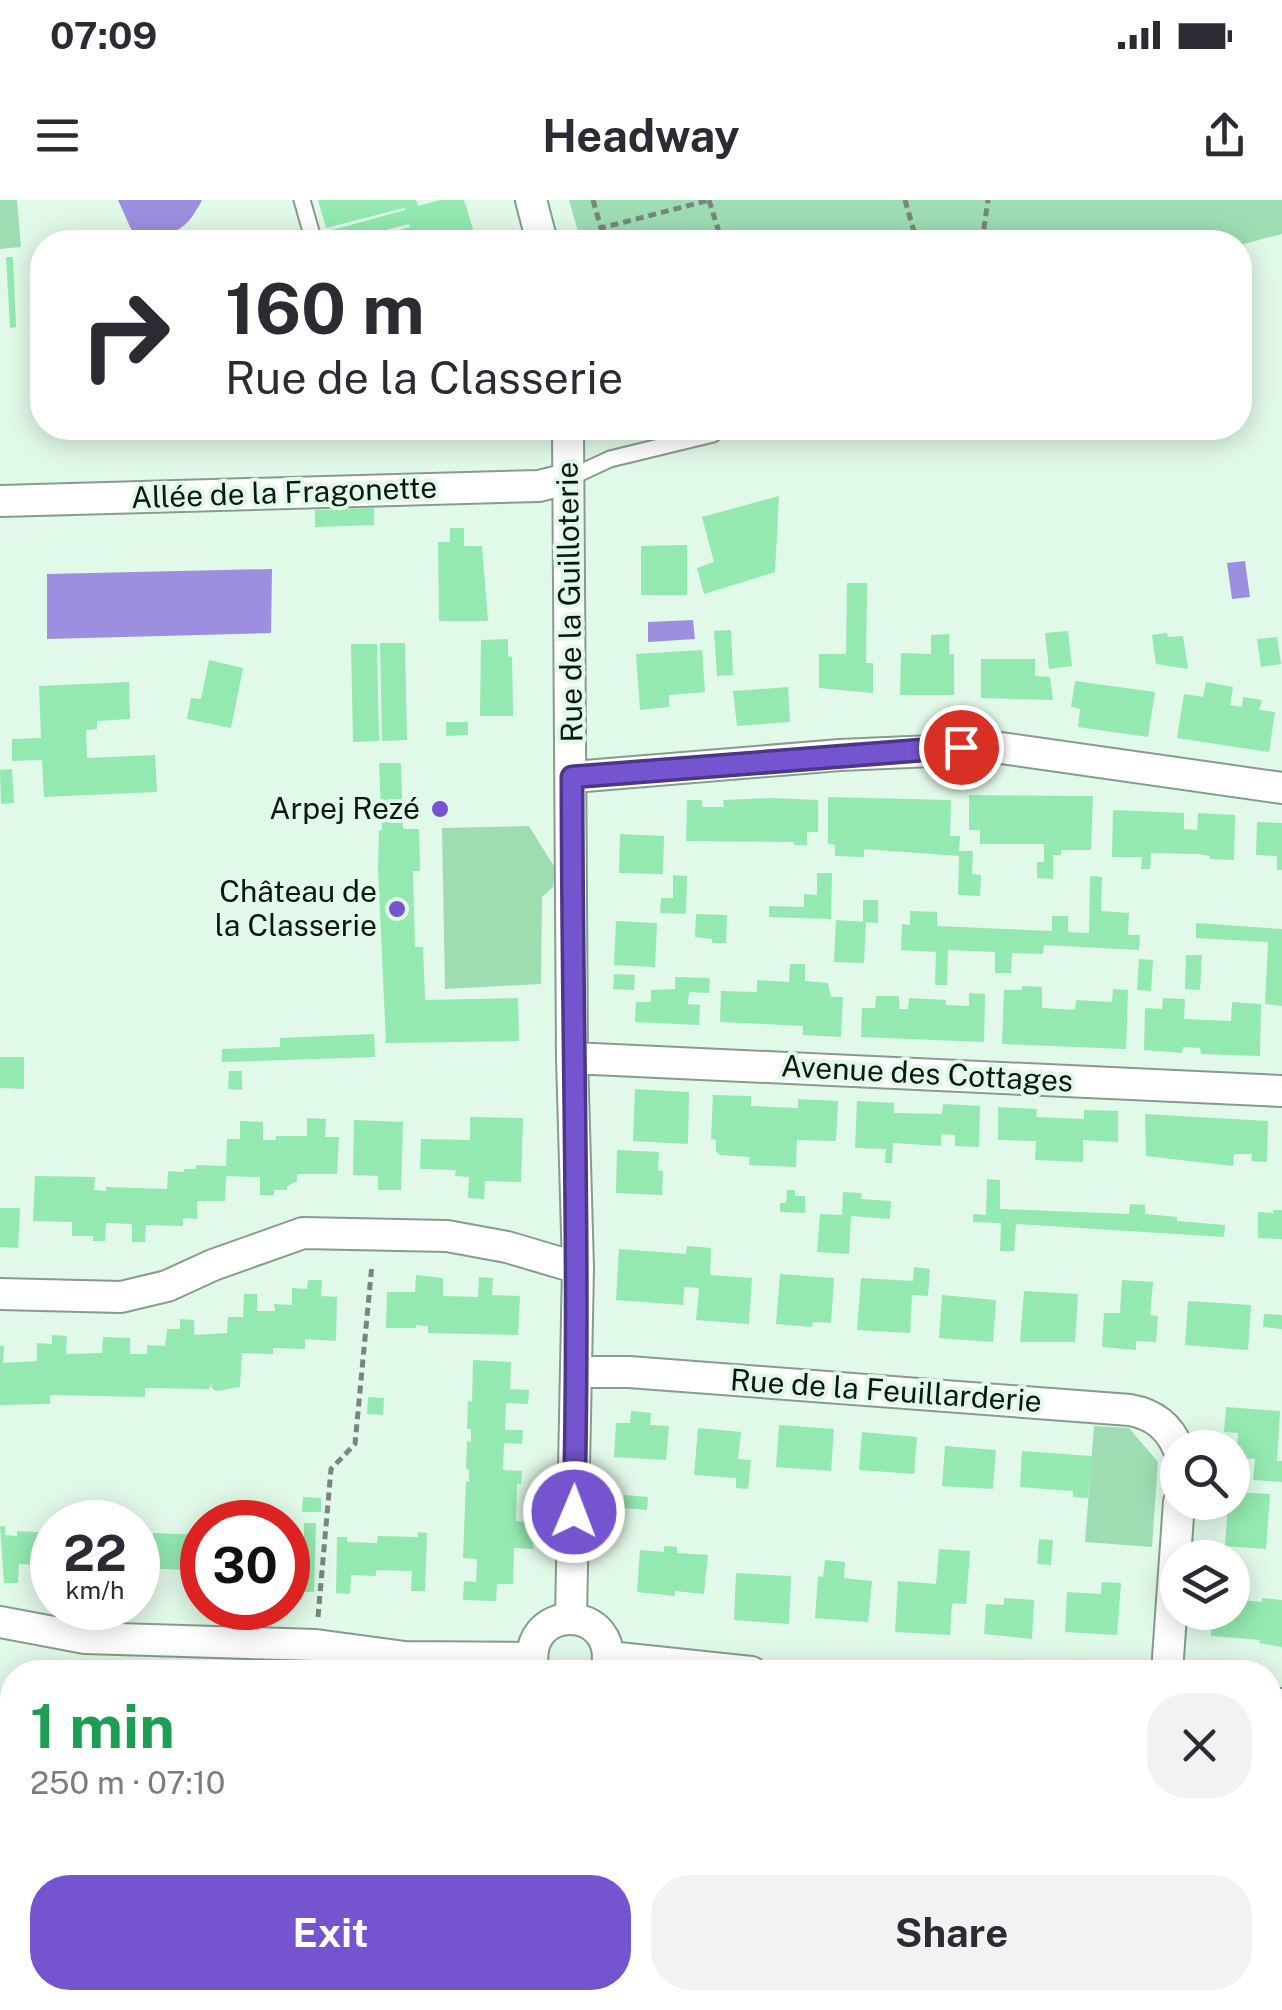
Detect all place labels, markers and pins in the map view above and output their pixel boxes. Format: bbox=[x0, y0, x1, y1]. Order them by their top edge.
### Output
pin bbox=[919, 705, 1004, 790]
place label: Arpej Rezé bbox=[269, 790, 420, 826]
marker: Arpej Rezé bbox=[429, 798, 451, 820]
place label: Château de la Classerie bbox=[215, 873, 377, 943]
marker: Château de la Classerie bbox=[386, 898, 408, 920]

